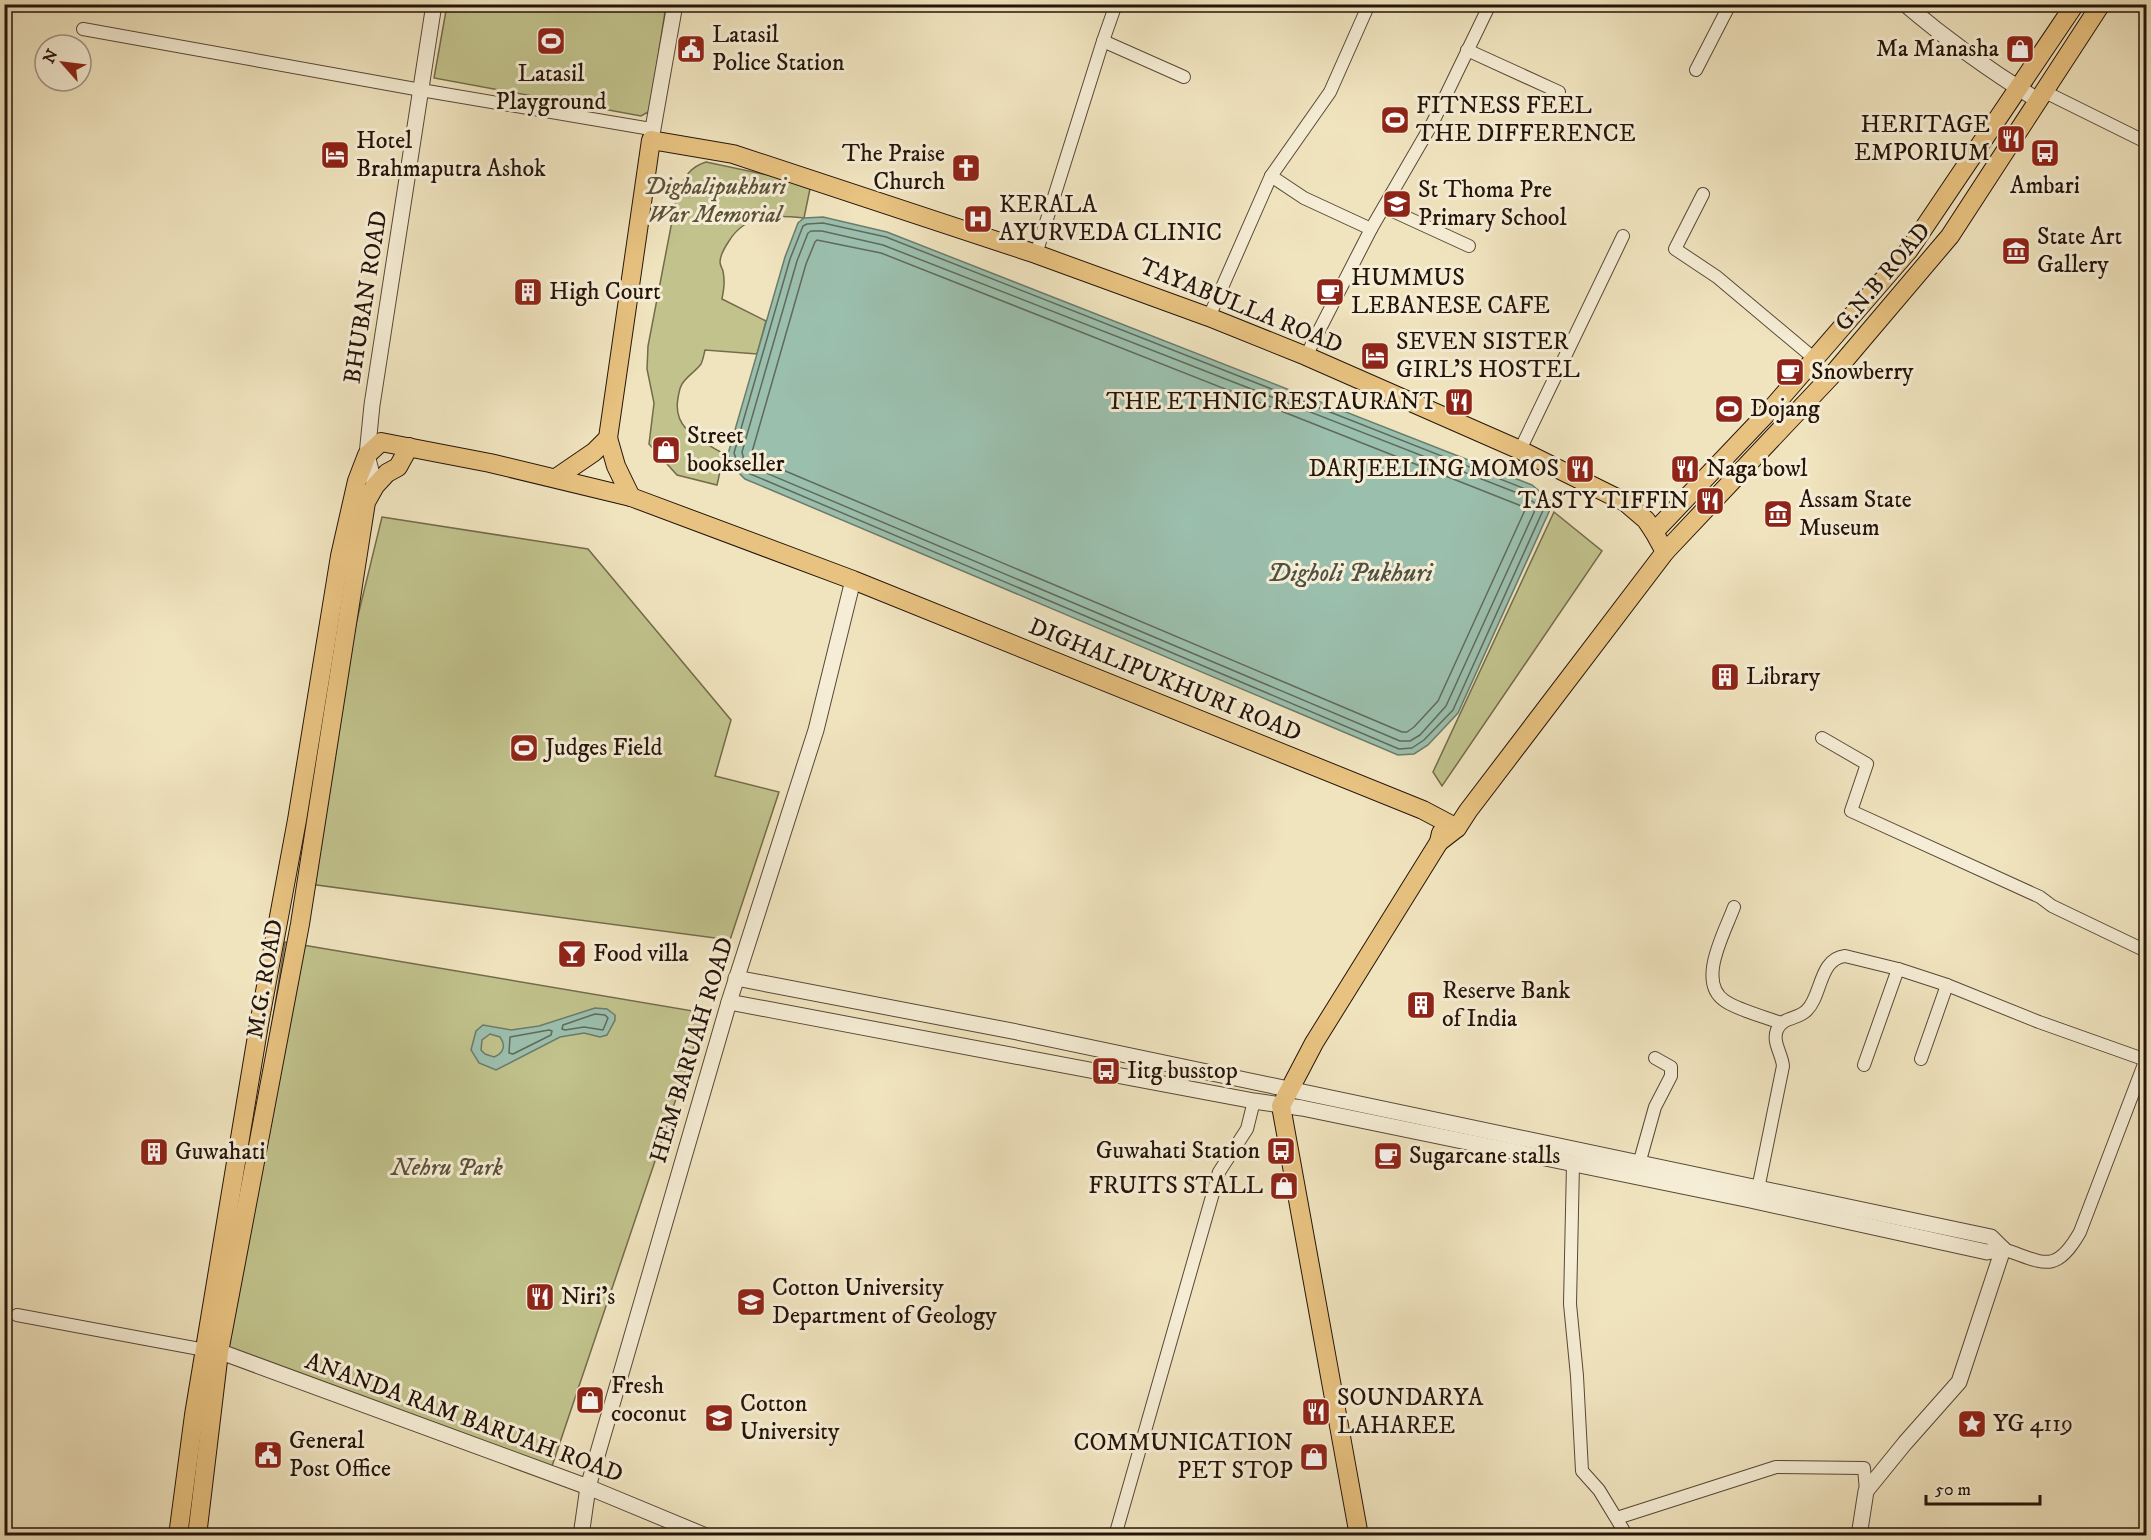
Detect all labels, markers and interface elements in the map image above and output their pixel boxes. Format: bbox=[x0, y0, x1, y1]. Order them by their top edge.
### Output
place label: Latasil Police Station bbox=[712, 20, 845, 78]
sports icon: Latasil Playground bbox=[535, 25, 567, 57]
north arrow bbox=[33, 33, 93, 93]
public building icon: Latasil Police Station bbox=[675, 33, 707, 65]
shop icon: Ma Manasha bbox=[2004, 33, 2036, 65]
place label: Ma Manasha bbox=[1876, 34, 2000, 64]
text: N bbox=[39, 46, 63, 67]
place label: Latasil Playground bbox=[496, 59, 606, 117]
place label: FITNESS FEEL THE DIFFERENCE bbox=[1416, 91, 1636, 149]
sports icon: FITNESS FEEL THE DIFFERENCE bbox=[1379, 104, 1411, 136]
place label: HERITAGE EMPORIUM bbox=[1854, 110, 1990, 168]
restaurant icon: HERITAGE EMPORIUM bbox=[1995, 123, 2027, 155]
place label: Hotel Brahmaputra Ashok bbox=[356, 126, 546, 184]
bus stop icon: Ambari bbox=[2029, 137, 2061, 169]
hotel icon: Hotel Brahmaputra Ashok bbox=[319, 139, 351, 171]
place label: The Praise Church bbox=[842, 139, 945, 197]
church icon: The Praise Church bbox=[950, 152, 982, 184]
place label: Ambari bbox=[2010, 171, 2080, 201]
park label: Dighalipukhuri War Memorial bbox=[644, 172, 788, 230]
place label: St Thoma Pre Primary School bbox=[1418, 175, 1567, 233]
school or university icon: St Thoma Pre Primary School bbox=[1381, 188, 1413, 220]
place label: KERALA AYURVEDA CLINIC bbox=[999, 190, 1222, 248]
hospital icon: KERALA AYURVEDA CLINIC bbox=[962, 203, 994, 235]
street label: BHUBAN ROAD bbox=[338, 208, 394, 386]
street label: G.N.B ROAD bbox=[1829, 216, 1937, 338]
place label: State Art Gallery bbox=[2037, 222, 2122, 280]
museum icon: State Art Gallery bbox=[2000, 235, 2032, 267]
street label: TAYABULLA ROAD bbox=[1135, 251, 1347, 361]
place label: HUMMUS LEBANESE CAFE bbox=[1351, 263, 1550, 321]
building icon: High Court bbox=[512, 276, 544, 308]
cafe icon: HUMMUS LEBANESE CAFE bbox=[1314, 276, 1346, 308]
place label: High Court bbox=[549, 277, 661, 307]
place label: SEVEN SISTER GIRL'S HOSTEL bbox=[1396, 327, 1580, 385]
hotel icon: SEVEN SISTER GIRL'S HOSTEL bbox=[1359, 340, 1391, 372]
cafe icon: Snowberry bbox=[1774, 356, 1806, 388]
place label: Snowberry bbox=[1811, 357, 1914, 387]
restaurant icon: THE ETHNIC RESTAURANT bbox=[1443, 386, 1475, 418]
place label: THE ETHNIC RESTAURANT bbox=[1106, 387, 1438, 417]
sports icon: Dojang bbox=[1713, 393, 1745, 425]
place label: Dojang bbox=[1750, 394, 1820, 424]
place label: Street bookseller bbox=[687, 421, 785, 479]
shop icon: Street bookseller bbox=[650, 434, 682, 466]
restaurant icon: DARJEELING MOMOS bbox=[1564, 453, 1596, 485]
restaurant icon: Naga bowl bbox=[1669, 453, 1701, 485]
place label: DARJEELING MOMOS bbox=[1309, 454, 1559, 484]
place label: Naga bowl bbox=[1706, 454, 1808, 484]
restaurant icon: TASTY TIFFIN bbox=[1694, 485, 1726, 517]
place label: Assam State Museum bbox=[1799, 485, 1912, 543]
place label: TASTY TIFFIN bbox=[1518, 486, 1689, 516]
museum icon: Assam State Museum bbox=[1762, 498, 1794, 530]
water label: Digholi Pukhuri bbox=[1268, 557, 1435, 590]
street label: DIGHALIPUKHURI ROAD bbox=[1024, 611, 1306, 749]
building icon: Library bbox=[1709, 661, 1741, 693]
place label: Library bbox=[1746, 662, 1821, 692]
sports icon: Judges Field bbox=[508, 732, 540, 764]
place label: Judges Field bbox=[543, 733, 662, 763]
street label: M.G. ROAD bbox=[240, 917, 290, 1041]
street label: HEM BARUAH ROAD bbox=[643, 933, 741, 1167]
bar icon: Food villa bbox=[556, 938, 588, 970]
place label: Food villa bbox=[593, 939, 690, 969]
place label: Reserve Bank of India bbox=[1442, 976, 1570, 1034]
building icon: Reserve Bank of India bbox=[1405, 989, 1437, 1021]
bus stop icon: Iitg busstop bbox=[1090, 1055, 1122, 1087]
place label: Iitg busstop bbox=[1127, 1056, 1238, 1086]
bus stop icon: Guwahati Station bbox=[1265, 1135, 1297, 1167]
building icon: Guwahati bbox=[138, 1136, 170, 1168]
place label: Guwahati Station bbox=[1096, 1136, 1260, 1166]
place label: Guwahati bbox=[175, 1137, 266, 1167]
cafe icon: Sugarcane stalls bbox=[1372, 1140, 1404, 1172]
place label: Sugarcane stalls bbox=[1409, 1141, 1560, 1171]
park label: Nehru Park bbox=[389, 1153, 503, 1183]
shop icon: FRUITS STALL bbox=[1268, 1170, 1300, 1202]
place label: FRUITS STALL bbox=[1088, 1171, 1263, 1201]
place label: Cotton University Department of Geology bbox=[772, 1273, 997, 1331]
restaurant icon: Niri's bbox=[524, 1281, 556, 1313]
place label: Niri's bbox=[561, 1282, 615, 1312]
school or university icon: Cotton University Department of Geology bbox=[735, 1286, 767, 1318]
street label: ANANDA RAM BARUAH ROAD bbox=[301, 1346, 627, 1490]
place label: Fresh coconut bbox=[611, 1371, 687, 1429]
place label: SOUNDARYA LAHAREE bbox=[1337, 1383, 1484, 1441]
shop icon: Fresh coconut bbox=[574, 1384, 606, 1416]
place label: Cotton University bbox=[740, 1389, 840, 1447]
restaurant icon: SOUNDARYA LAHAREE bbox=[1300, 1396, 1332, 1428]
school or university icon: Cotton University bbox=[703, 1402, 735, 1434]
place icon: YG 4119 bbox=[1956, 1408, 1988, 1440]
place label: YG 4119 bbox=[1993, 1409, 2073, 1439]
place label: General Post Office bbox=[289, 1426, 391, 1484]
place label: COMMUNICATION PET STOP bbox=[1074, 1428, 1293, 1486]
public building icon: General Post Office bbox=[252, 1439, 284, 1471]
shop icon: COMMUNICATION PET STOP bbox=[1298, 1441, 1330, 1473]
scale bar bbox=[1926, 1468, 2040, 1506]
text: 50 m bbox=[1935, 1479, 1971, 1501]

